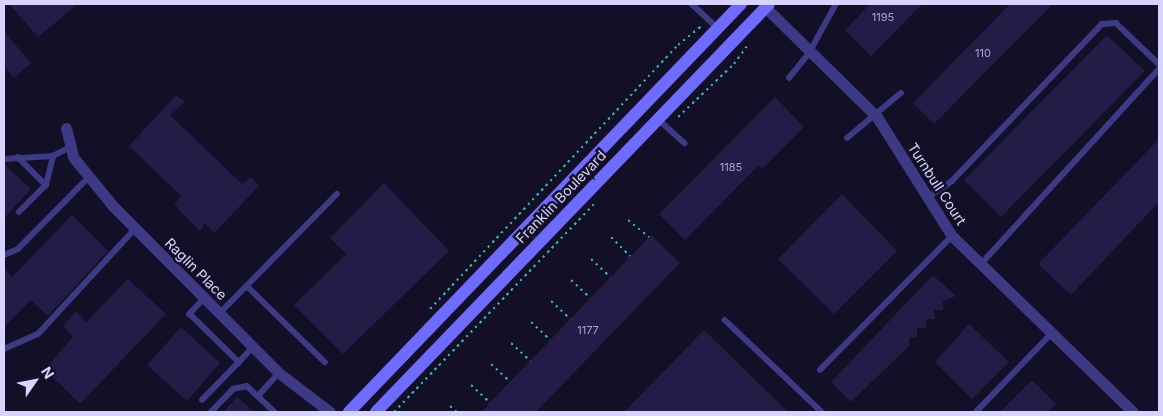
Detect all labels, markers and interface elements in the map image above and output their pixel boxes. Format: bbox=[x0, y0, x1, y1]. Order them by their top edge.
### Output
house number: 1195 bbox=[872, 10, 894, 24]
house number: 110 bbox=[975, 46, 991, 60]
street label: Turnbull Court bbox=[904, 140, 970, 228]
street label: Franklin Boulevard bbox=[512, 147, 610, 247]
house number: 1185 bbox=[720, 160, 742, 174]
street label: Raglin Place bbox=[162, 235, 230, 303]
house number: 1177 bbox=[577, 323, 599, 337]
north arrow bbox=[10, 356, 60, 406]
text: N bbox=[38, 363, 58, 382]

